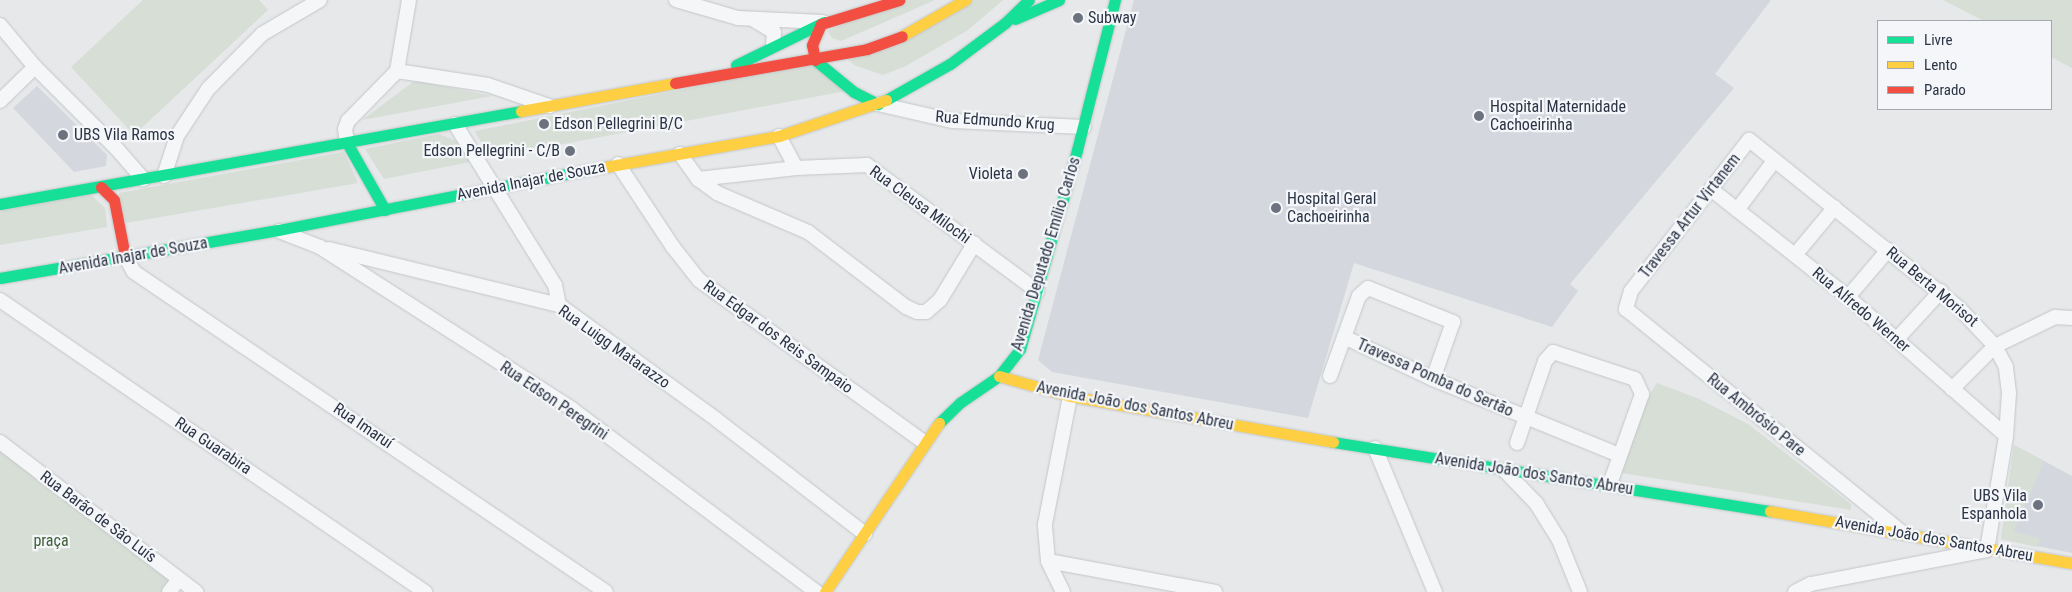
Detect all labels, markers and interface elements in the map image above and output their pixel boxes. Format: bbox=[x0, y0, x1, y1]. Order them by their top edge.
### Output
place label: Subway bbox=[1088, 8, 1137, 28]
marker: Subway bbox=[1072, 12, 1084, 24]
legend bbox=[1877, 20, 2052, 110]
text: Livre bbox=[1924, 31, 1952, 49]
text: Lento bbox=[1924, 56, 1957, 74]
text: Parado bbox=[1924, 81, 1966, 99]
place label: Hospital Maternidade Cachoeirinha bbox=[1490, 97, 1626, 135]
street label: Rua Edmundo Krug bbox=[935, 107, 1055, 135]
marker: Hospital Maternidade Cachoeirinha bbox=[1472, 109, 1486, 123]
place label: Edson Pellegrini B/C bbox=[554, 114, 683, 134]
marker: Edson Pellegrini B/C bbox=[538, 118, 550, 130]
place label: UBS Vila Ramos bbox=[74, 125, 175, 145]
marker: UBS Vila Ramos bbox=[56, 128, 70, 142]
place label: Edson Pellegrini - C/B bbox=[423, 141, 560, 161]
marker: Edson Pellegrini - C/B bbox=[564, 145, 576, 157]
street label: Travessa Artur Virtanem bbox=[1635, 150, 1745, 282]
street label: Avenida Deputado Emílio Carlos bbox=[1007, 155, 1085, 353]
street label: Avenida Inajar de Souza bbox=[455, 157, 607, 205]
street label: Rua Cleusa Milochi bbox=[866, 162, 974, 248]
place label: Violeta bbox=[969, 164, 1013, 184]
marker: Violeta bbox=[1017, 168, 1029, 180]
place label: Hospital Geral Cachoeirinha bbox=[1287, 189, 1376, 227]
marker: Hospital Geral Cachoeirinha bbox=[1269, 201, 1283, 215]
street label: Avenida Inajar de Souza bbox=[57, 233, 209, 279]
street label: Rua Berta Morisot bbox=[1882, 243, 1982, 331]
street label: Rua Alfredo Werner bbox=[1808, 263, 1914, 357]
street label: Rua Edgar dos Reis Sampaio bbox=[699, 276, 857, 398]
street label: Rua Luigg Matarazzo bbox=[554, 301, 674, 393]
street label: Travessa Pomba do Sertão bbox=[1354, 335, 1516, 421]
street label: Rua Edson Peregrini bbox=[496, 358, 612, 444]
street label: Rua Ambrósio Pare bbox=[1703, 370, 1809, 460]
street label: Avenida João dos Santos Abreu bbox=[1035, 377, 1235, 435]
street label: Rua Imaruí bbox=[330, 399, 396, 453]
street label: Rua Guarabira bbox=[171, 413, 255, 479]
street label: Avenida João dos Santos Abreu bbox=[1434, 449, 1634, 499]
street label: Rua Barão de São Luís bbox=[36, 467, 160, 567]
place label: UBS Vila Espanhola bbox=[1961, 486, 2027, 524]
marker: UBS Vila Espanhola bbox=[2031, 498, 2045, 512]
street label: Avenida João dos Santos Abreu bbox=[1834, 512, 2034, 566]
park label: praça bbox=[33, 531, 69, 551]

